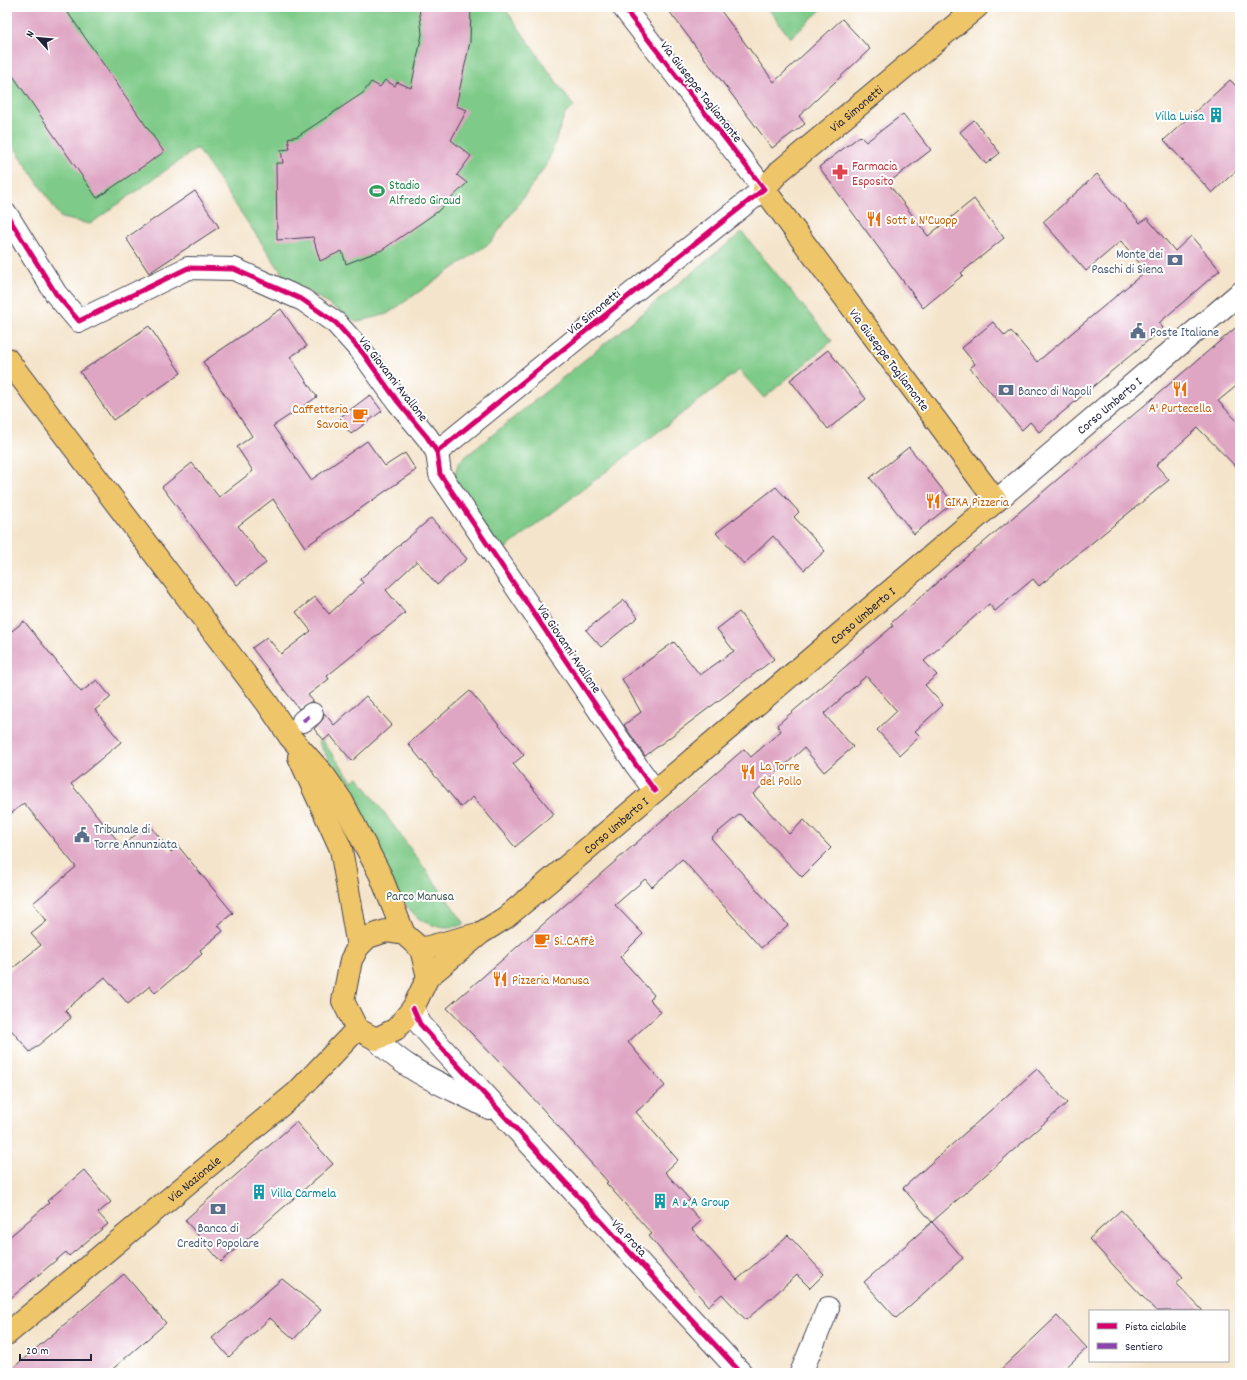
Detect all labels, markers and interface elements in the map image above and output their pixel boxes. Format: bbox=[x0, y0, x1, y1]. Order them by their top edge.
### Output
north arrow bbox=[18, 18, 58, 58]
text: N bbox=[23, 28, 39, 40]
street label: Via Giuseppe Tagliamonte bbox=[654, 38, 746, 147]
street label: Via Simonetti bbox=[826, 82, 889, 138]
building icon: Villa Luisa bbox=[1207, 106, 1225, 124]
place label: Villa Luisa bbox=[1155, 108, 1205, 127]
place label: Farmacia Esposito bbox=[852, 158, 898, 192]
pharmacy icon: Farmacia Esposito bbox=[831, 163, 849, 181]
place label: Stadio Alfredo Giraud bbox=[389, 177, 461, 211]
sports icon: Stadio Alfredo Giraud bbox=[368, 182, 386, 200]
restaurant icon: Sott & N'Cuopp bbox=[865, 210, 883, 228]
place label: Sott & N'Cuopp bbox=[886, 212, 958, 231]
place label: Monte dei Paschi di Siena bbox=[1092, 246, 1164, 280]
bank icon: Monte dei Paschi di Siena bbox=[1166, 251, 1184, 269]
street label: Via Simonetti bbox=[564, 285, 626, 341]
street label: Via Giuseppe Tagliamonte bbox=[843, 305, 933, 416]
public building icon: Poste Italiane bbox=[1129, 322, 1147, 340]
place label: Poste Italiane bbox=[1150, 324, 1219, 343]
street label: Via Giovanni Avallone bbox=[353, 333, 432, 426]
street label: Corso Umberto I bbox=[1074, 374, 1147, 440]
restaurant icon: A' Purtecella bbox=[1171, 380, 1189, 398]
bank icon: Banco di Napoli bbox=[997, 381, 1015, 399]
place label: Banco di Napoli bbox=[1018, 383, 1092, 402]
place label: A' Purtecella bbox=[1149, 400, 1212, 419]
place label: Caffetteria Savoia bbox=[292, 401, 349, 435]
cafe icon: Caffetteria Savoia bbox=[351, 406, 369, 424]
restaurant icon: GIKA Pizzeria bbox=[924, 492, 942, 510]
place label: GIKA Pizzeria bbox=[945, 494, 1010, 513]
street label: Corso Umberto I bbox=[827, 583, 901, 650]
street label: Via Giovanni Avallone bbox=[531, 601, 605, 698]
place label: La Torre del Pollo bbox=[760, 758, 802, 792]
restaurant icon: La Torre del Pollo bbox=[739, 763, 757, 781]
street label: Corso Umberto I bbox=[580, 793, 654, 860]
place label: Tribunale di Torre Annunziata bbox=[94, 821, 178, 855]
public building icon: Tribunale di Torre Annunziata bbox=[73, 826, 91, 844]
park label: Parco Manusa bbox=[386, 888, 455, 907]
cafe icon: Si..CAffè bbox=[533, 931, 551, 949]
place label: Si..CAffè bbox=[554, 933, 595, 952]
restaurant icon: Pizzeria Manusa bbox=[491, 970, 509, 988]
place label: Pizzeria Manusa bbox=[512, 972, 590, 991]
street label: Via Nazionale bbox=[164, 1152, 226, 1208]
building icon: Villa Carmela bbox=[250, 1183, 268, 1201]
place label: Villa Carmela bbox=[271, 1185, 337, 1204]
building icon: A & A Group bbox=[651, 1192, 669, 1210]
place label: A & A Group bbox=[672, 1194, 730, 1213]
bank icon: Banca di Credito Popolare bbox=[209, 1200, 227, 1218]
street label: Via Prota bbox=[606, 1216, 651, 1262]
place label: Banca di Credito Popolare bbox=[177, 1220, 259, 1254]
legend bbox=[1089, 1310, 1229, 1362]
text: Pista ciclabile bbox=[1125, 1319, 1186, 1336]
scale bar bbox=[20, 1336, 91, 1362]
text: Sentiero bbox=[1125, 1339, 1163, 1356]
text: 20 m bbox=[26, 1343, 49, 1360]

